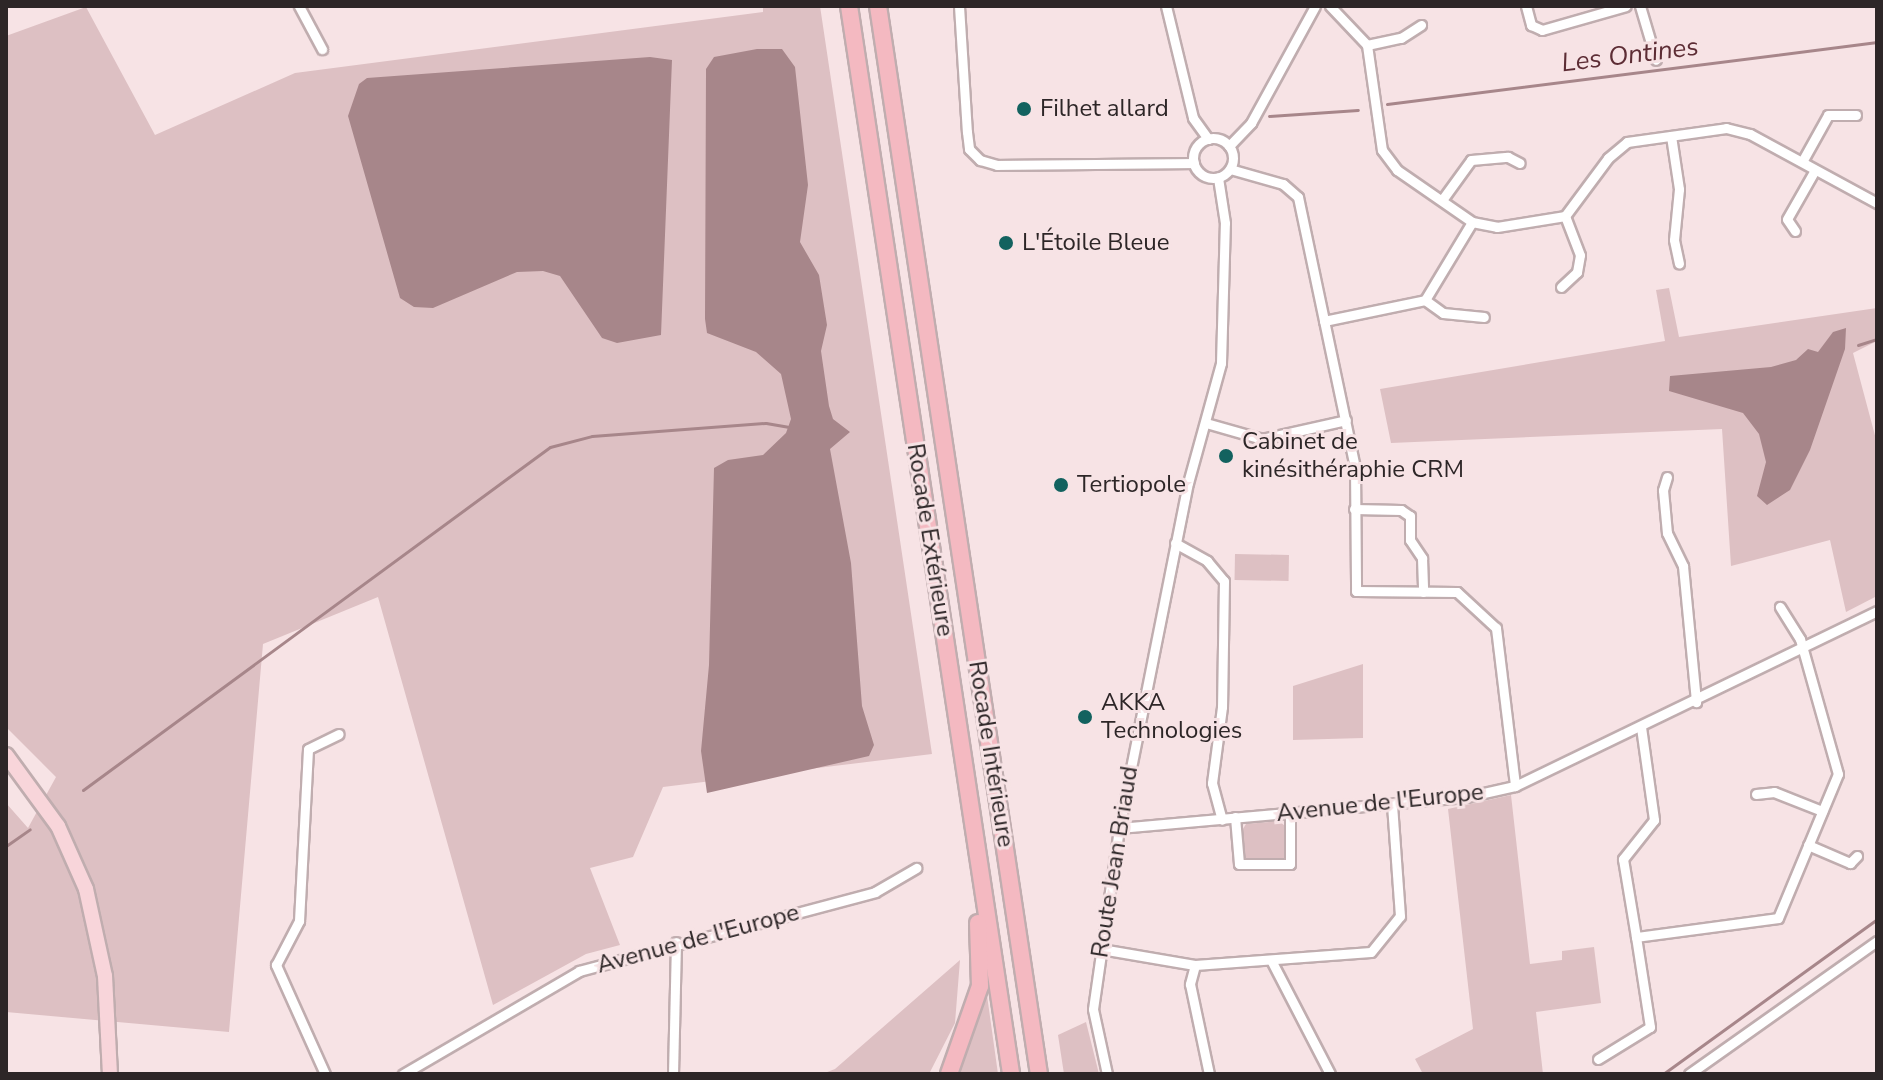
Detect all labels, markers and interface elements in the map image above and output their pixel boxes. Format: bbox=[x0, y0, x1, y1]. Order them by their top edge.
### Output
water label: Les Ontines bbox=[1560, 31, 1700, 79]
place label: Filhet allard bbox=[1040, 95, 1169, 123]
marker: Filhet allard bbox=[1015, 100, 1033, 118]
place label: L'Étoile Bleue bbox=[1022, 229, 1170, 257]
marker: L'Étoile Bleue bbox=[997, 234, 1015, 252]
place label: Cabinet de kinésithéraphie CRM bbox=[1242, 428, 1464, 484]
street label: Rocade Extérieure bbox=[901, 441, 959, 639]
marker: Cabinet de kinésithéraphie CRM bbox=[1217, 447, 1235, 465]
place label: Tertiopole bbox=[1077, 471, 1186, 499]
marker: Tertiopole bbox=[1052, 476, 1070, 494]
street label: Rocade Intérieure bbox=[962, 659, 1020, 849]
place label: AKKA Technologies bbox=[1101, 689, 1242, 745]
marker: AKKA Technologies bbox=[1076, 708, 1094, 726]
street label: Route Jean Briaud bbox=[1086, 764, 1144, 960]
street label: Avenue de l'Europe bbox=[1275, 778, 1485, 828]
street label: Avenue de l'Europe bbox=[594, 898, 802, 980]

